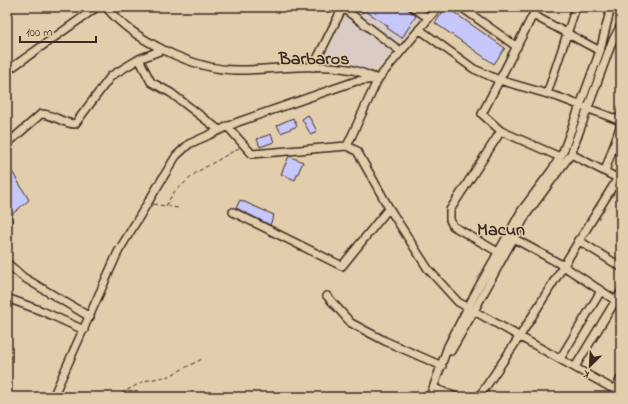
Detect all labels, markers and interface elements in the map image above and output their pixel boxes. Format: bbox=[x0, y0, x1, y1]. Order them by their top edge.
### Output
scale bar bbox=[20, 18, 96, 44]
text: 100 m bbox=[26, 24, 53, 42]
district label: Barbaros bbox=[278, 47, 349, 73]
district label: Macun bbox=[477, 218, 525, 244]
north arrow bbox=[570, 346, 610, 386]
text: K bbox=[580, 366, 592, 383]

